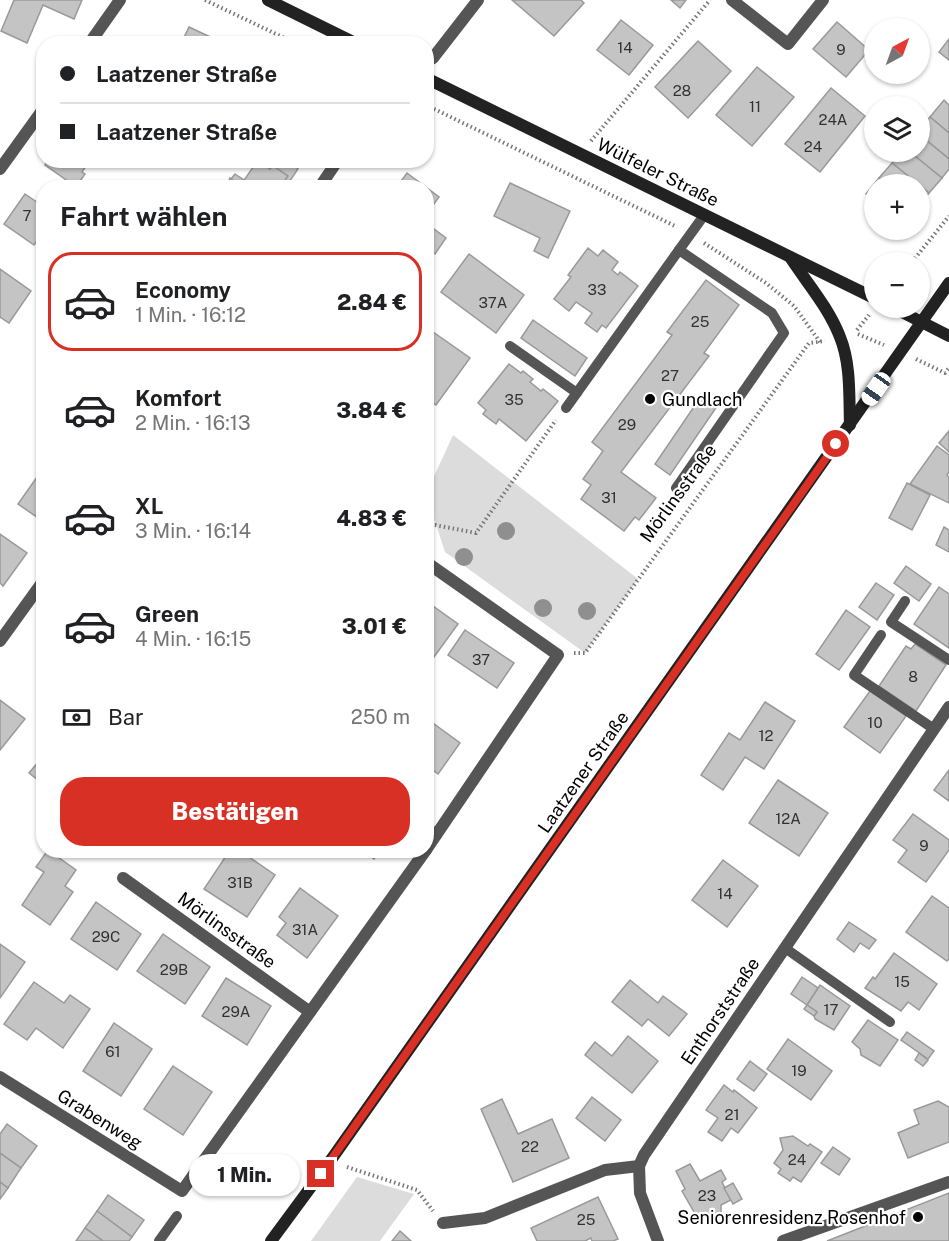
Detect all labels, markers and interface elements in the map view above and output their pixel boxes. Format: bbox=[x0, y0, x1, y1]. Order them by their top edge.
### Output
north arrow bbox=[864, 18, 930, 84]
map controls bbox=[864, 18, 930, 318]
house number: 14 bbox=[617, 39, 633, 56]
house number: 9 bbox=[836, 41, 846, 58]
text: Laatzener Straße bbox=[96, 61, 277, 87]
house number: 28 bbox=[673, 82, 691, 99]
button: layers bbox=[864, 96, 930, 162]
house number: 11 bbox=[749, 98, 761, 115]
house number: 24A bbox=[818, 111, 848, 128]
text: Laatzener Straße bbox=[96, 119, 277, 145]
street label: Wülfeler Straße bbox=[594, 133, 722, 211]
house number: 24 bbox=[804, 138, 822, 155]
button: + bbox=[864, 174, 930, 240]
text: Fahrt wählen bbox=[60, 200, 228, 232]
house number: 7 bbox=[22, 207, 32, 224]
button: − bbox=[864, 252, 930, 318]
icon: car bbox=[63, 275, 117, 329]
text: Economy bbox=[135, 277, 231, 303]
house number: 33 bbox=[588, 281, 606, 298]
text: 2.84 € bbox=[337, 289, 407, 315]
house number: 37A bbox=[479, 294, 508, 311]
text: 1 Min. · 16:12 bbox=[135, 303, 246, 327]
house number: 25 bbox=[691, 313, 709, 330]
house number: 27 bbox=[661, 367, 679, 384]
car bbox=[858, 369, 894, 409]
icon: car bbox=[63, 383, 117, 437]
text: Komfort bbox=[135, 385, 222, 411]
place label: Gundlach bbox=[662, 389, 742, 410]
house number: 35 bbox=[504, 391, 524, 408]
marker: Gundlach bbox=[643, 392, 657, 406]
text: 3.84 € bbox=[336, 397, 407, 423]
text: 2 Min. · 16:13 bbox=[135, 411, 251, 435]
house number: 29 bbox=[618, 416, 636, 433]
route start bbox=[822, 430, 849, 457]
street label: Mörlinsstraße bbox=[635, 440, 721, 546]
house number: 31 bbox=[601, 489, 617, 506]
icon: car bbox=[63, 491, 117, 545]
text: XL bbox=[135, 493, 163, 519]
text: 4.83 € bbox=[336, 505, 407, 531]
text: 3 Min. · 16:14 bbox=[135, 519, 251, 543]
icon: car bbox=[63, 599, 117, 653]
text: Green bbox=[135, 601, 199, 627]
text: 3.01 € bbox=[342, 613, 407, 639]
text: 4 Min. · 16:15 bbox=[135, 627, 251, 651]
house number: 37 bbox=[472, 651, 490, 668]
house number: 8 bbox=[908, 668, 918, 685]
icon: cash bbox=[60, 701, 93, 734]
text: Bar bbox=[108, 704, 144, 730]
text: 250 m bbox=[351, 705, 410, 729]
street label: Laatzener Straße bbox=[533, 707, 633, 837]
house number: 10 bbox=[867, 714, 883, 731]
house number: 12 bbox=[758, 727, 774, 744]
button: Bestätigen bbox=[60, 777, 410, 846]
house number: 12A bbox=[775, 810, 801, 827]
house number: 9 bbox=[919, 837, 929, 854]
house number: 31B bbox=[227, 874, 253, 891]
house number: 14 bbox=[717, 885, 733, 902]
street label: Mörlinsstraße bbox=[174, 887, 280, 973]
house number: 31A bbox=[292, 921, 318, 938]
house number: 29C bbox=[92, 928, 120, 945]
street label: Enthorststraße bbox=[676, 953, 764, 1069]
house number: 29B bbox=[160, 961, 188, 978]
house number: 15 bbox=[894, 973, 910, 990]
house number: 17 bbox=[823, 1001, 839, 1018]
house number: 29A bbox=[222, 1003, 251, 1020]
house number: 61 bbox=[105, 1043, 121, 1060]
house number: 19 bbox=[791, 1062, 807, 1079]
street label: Grabenweg bbox=[54, 1085, 146, 1153]
house number: 21 bbox=[724, 1106, 740, 1123]
house number: 22 bbox=[521, 1138, 539, 1155]
house number: 24 bbox=[788, 1151, 806, 1168]
callout: 1 Min. bbox=[189, 1153, 300, 1195]
route end bbox=[307, 1160, 334, 1187]
text: 1 Min. bbox=[217, 1163, 272, 1187]
house number: 23 bbox=[698, 1187, 716, 1204]
place label: Seniorenresidenz Rosenhof bbox=[677, 1207, 906, 1228]
marker: Seniorenresidenz Rosenhof bbox=[911, 1210, 925, 1224]
house number: 25 bbox=[577, 1211, 595, 1228]

